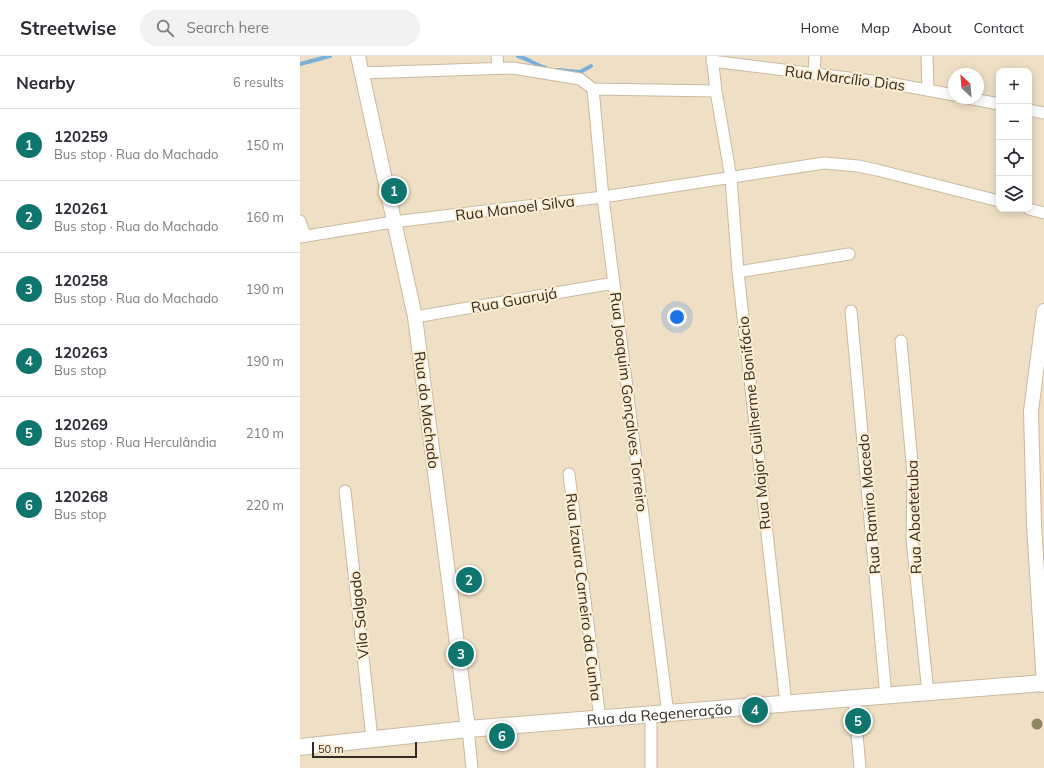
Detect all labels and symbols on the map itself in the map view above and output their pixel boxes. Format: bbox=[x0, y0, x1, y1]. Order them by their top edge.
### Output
street label: Rua Marcílio Dias bbox=[784, 61, 906, 95]
north arrow bbox=[948, 68, 984, 104]
pin: 1 bbox=[381, 176, 407, 206]
street label: Rua Manoel Silva bbox=[454, 191, 576, 225]
street label: Rua Guarujá bbox=[469, 283, 559, 317]
street label: Rua Joaquim Gonçalves Torreiro bbox=[606, 291, 652, 513]
your location bbox=[667, 307, 687, 327]
street label: Rua Major Guilherme Bonifácio bbox=[733, 315, 775, 531]
street label: Rua do Machado bbox=[410, 350, 444, 470]
street label: Rua Ramiro Macedo bbox=[853, 433, 885, 575]
street label: Rua Abaetetuba bbox=[903, 460, 925, 574]
street label: Rua Izaura Carneiro da Cunha bbox=[562, 492, 606, 702]
pin: 2 bbox=[456, 565, 482, 595]
street label: Vila Salgado bbox=[345, 570, 373, 660]
pin: 3 bbox=[448, 639, 474, 669]
pin: 4 bbox=[742, 695, 768, 725]
street label: Rua da Regeneração bbox=[586, 698, 733, 729]
pin: 5 bbox=[845, 706, 871, 736]
pin: 6 bbox=[489, 721, 515, 751]
scale bar bbox=[312, 740, 417, 759]

